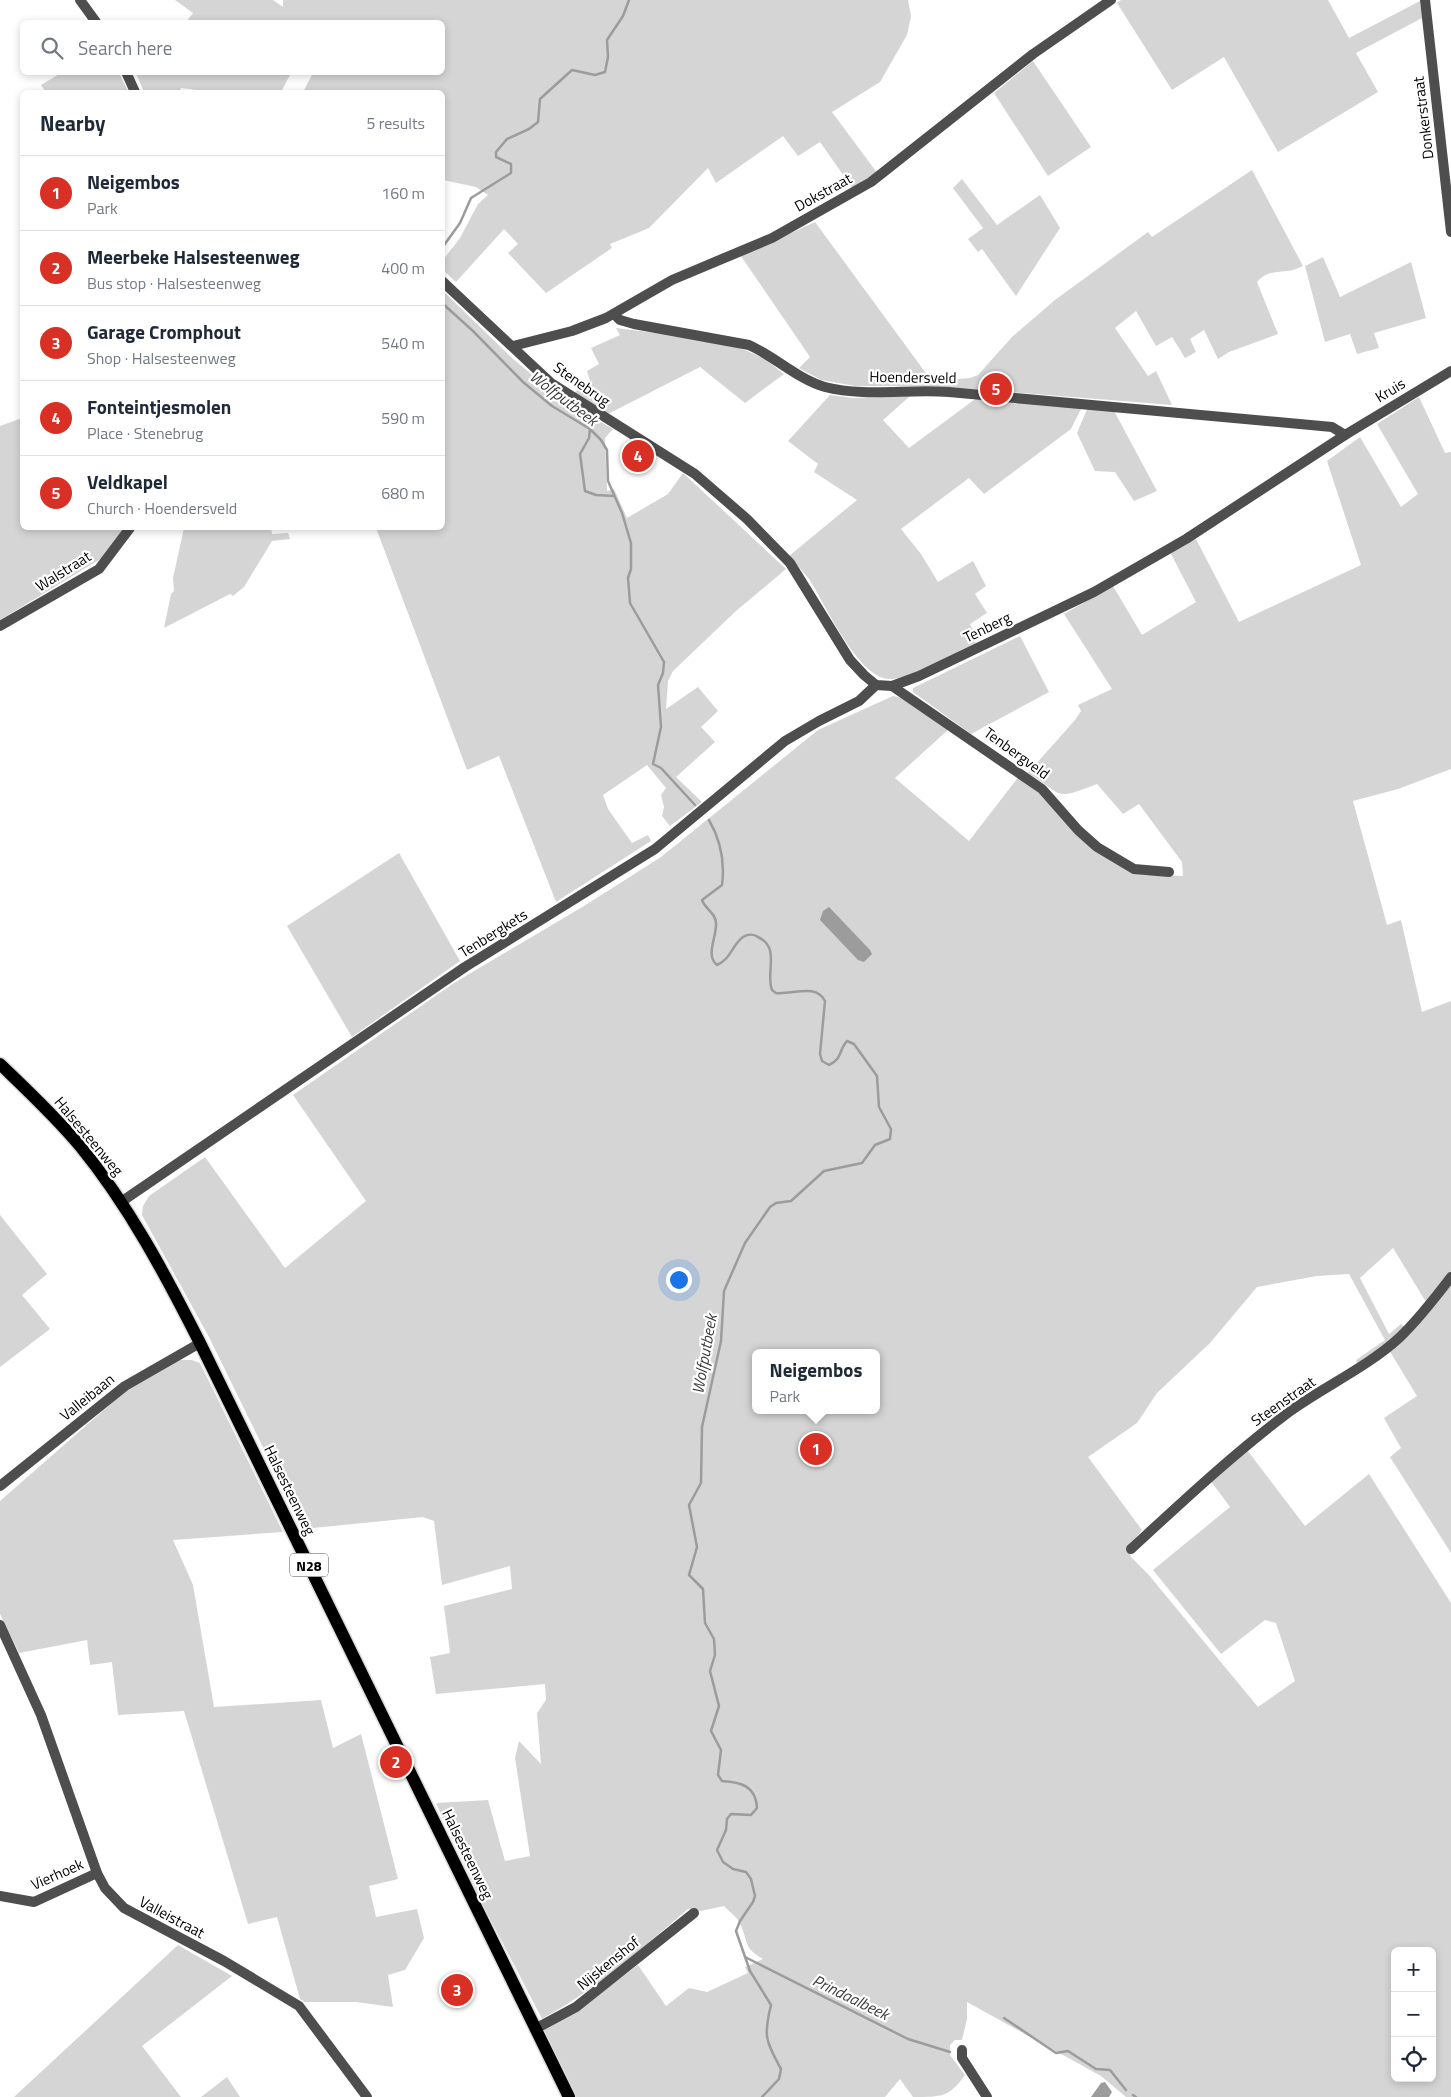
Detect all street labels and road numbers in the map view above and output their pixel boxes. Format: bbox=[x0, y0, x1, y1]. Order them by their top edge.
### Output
street label: Donkerstraat bbox=[1406, 75, 1439, 161]
street label: Dokstraat bbox=[790, 166, 857, 217]
street label: Stenebrug bbox=[549, 356, 616, 412]
street label: Hoendersveld bbox=[869, 365, 957, 389]
street label: Kruis bbox=[1370, 372, 1410, 408]
street label: Walstraat bbox=[31, 544, 96, 597]
street label: Tenberg bbox=[959, 605, 1015, 648]
street label: Tenbergveld bbox=[979, 721, 1055, 785]
street label: Tenbergkets bbox=[454, 903, 532, 963]
street label: Halsesteenweg bbox=[49, 1091, 129, 1181]
street label: Valleibaan bbox=[55, 1368, 119, 1426]
street label: Steenstraat bbox=[1246, 1370, 1321, 1432]
street label: Halsesteenweg bbox=[258, 1441, 322, 1539]
road number: N28 bbox=[290, 1554, 328, 1576]
street label: Halsesteenweg bbox=[436, 1805, 500, 1903]
street label: Vierhoek bbox=[27, 1852, 87, 1896]
street label: Valleistraat bbox=[135, 1890, 210, 1944]
street label: Nijskenshof bbox=[572, 1931, 644, 1995]

